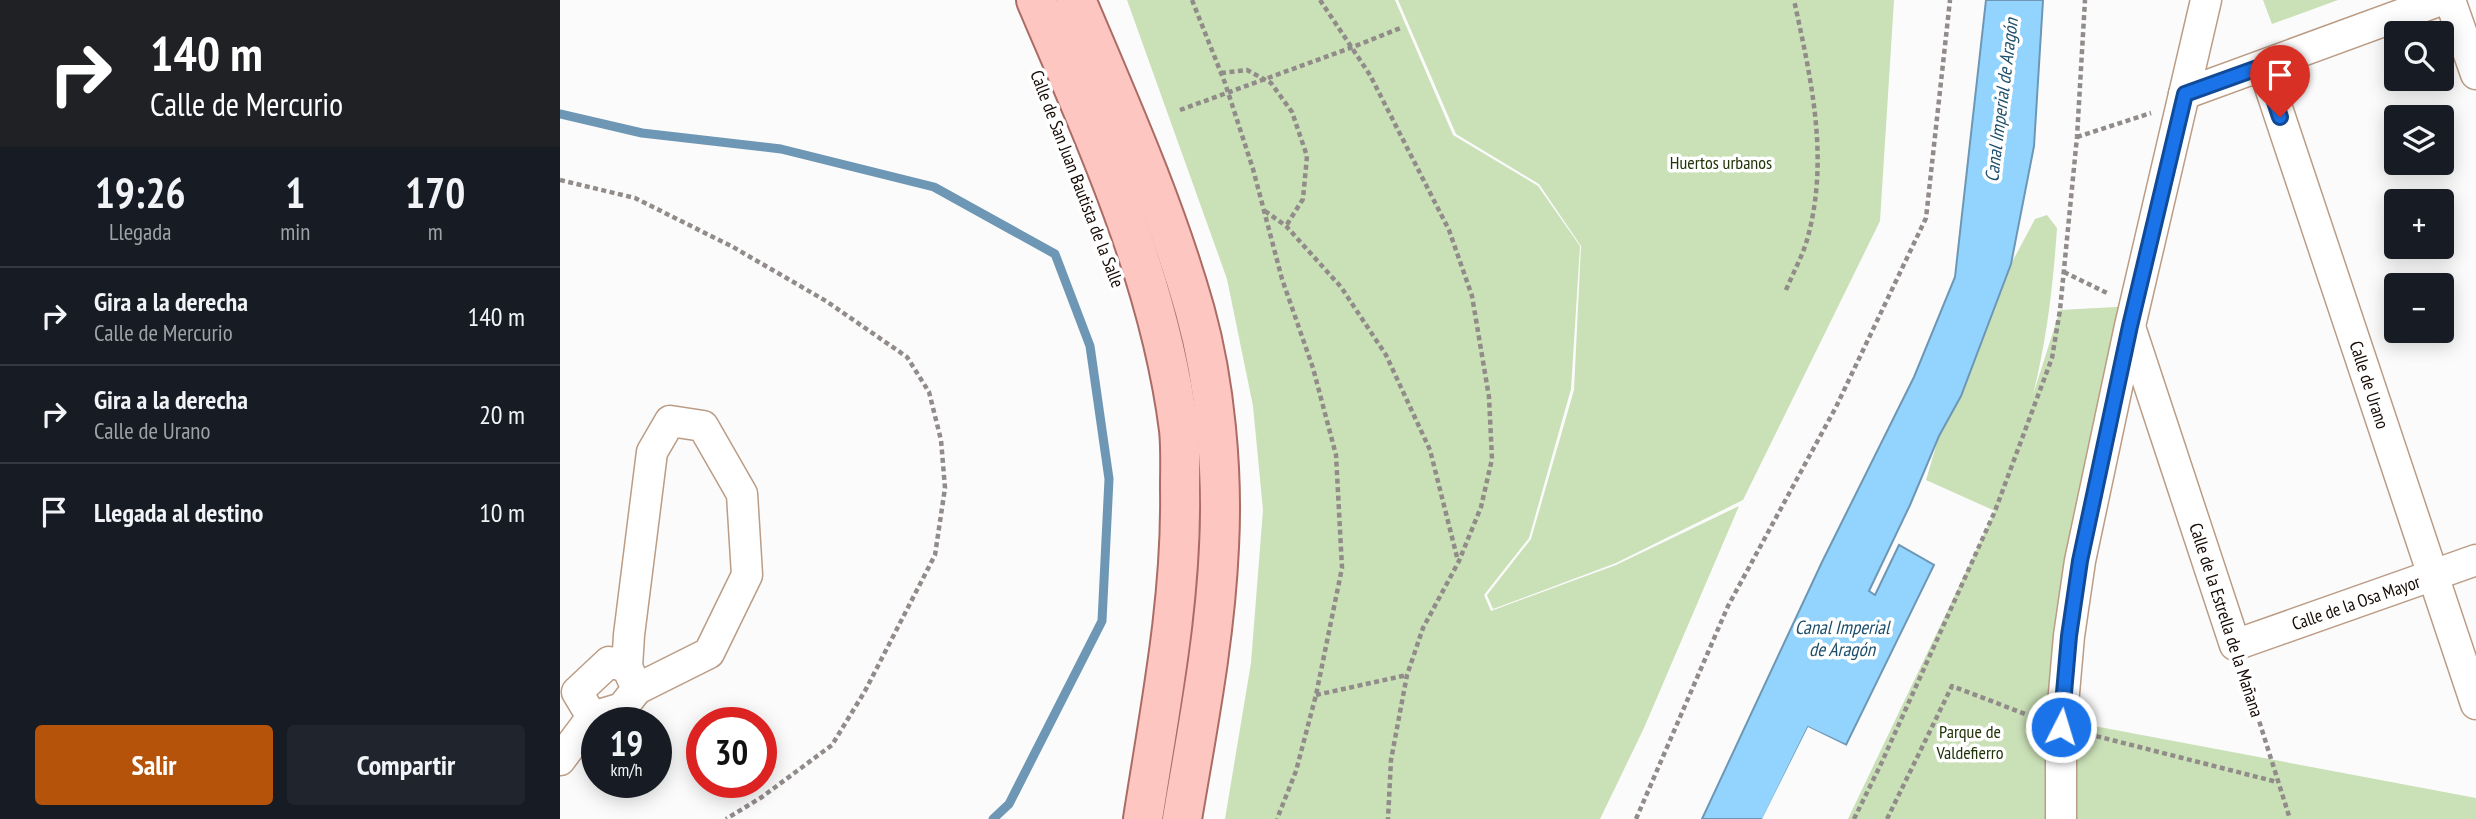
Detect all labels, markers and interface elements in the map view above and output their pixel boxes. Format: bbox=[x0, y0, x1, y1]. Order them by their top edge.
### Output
water label: Canal Imperial de Aragón bbox=[1979, 15, 2023, 183]
text: 140 m bbox=[150, 21, 263, 85]
map controls bbox=[2384, 21, 2454, 343]
button: search bbox=[2384, 21, 2454, 91]
icon: right bbox=[35, 28, 126, 119]
pin bbox=[2250, 45, 2310, 117]
icon: arrive bbox=[2261, 56, 2299, 94]
street label: Calle de San Juan Bautista de la Salle bbox=[1025, 67, 1130, 291]
text: Calle de Mercurio bbox=[150, 83, 343, 125]
button: layers bbox=[2384, 105, 2454, 175]
park label: Huertos urbanos bbox=[1670, 151, 1772, 174]
text: 19:26 bbox=[95, 165, 186, 220]
text: 1 bbox=[285, 165, 305, 220]
text: 170 bbox=[405, 165, 465, 220]
button: + bbox=[2384, 189, 2454, 259]
text: Llegada bbox=[109, 217, 171, 246]
text: min bbox=[280, 217, 310, 246]
text: m bbox=[428, 217, 443, 246]
button: − bbox=[2384, 273, 2454, 343]
text: Gira a la derecha bbox=[94, 285, 248, 318]
icon: right bbox=[35, 297, 73, 335]
text: 140 m bbox=[467, 300, 525, 333]
text: Calle de Mercurio bbox=[94, 318, 233, 347]
street label: Calle de Urano bbox=[2344, 338, 2395, 432]
text: Gira a la derecha bbox=[94, 383, 248, 416]
icon: right bbox=[35, 395, 73, 433]
text: 20 m bbox=[479, 398, 525, 431]
text: Calle de Urano bbox=[94, 416, 210, 445]
icon: arrive bbox=[35, 493, 73, 531]
text: Llegada al destino bbox=[94, 496, 263, 529]
text: 10 m bbox=[479, 496, 525, 529]
street label: Calle de la Estrella de la Mañana bbox=[2184, 520, 2269, 720]
street label: Calle de la Osa Mayor bbox=[2289, 570, 2423, 635]
water label: Canal Imperial de Aragón bbox=[1795, 615, 1891, 661]
position arrow bbox=[2024, 690, 2098, 764]
speed limit sign: 30 bbox=[686, 707, 777, 798]
text: 19 bbox=[610, 720, 643, 766]
park label: Parque de Valdefierro bbox=[1935, 720, 2004, 764]
button: Salir bbox=[35, 725, 273, 805]
button: Compartir bbox=[287, 725, 525, 805]
text: km/h bbox=[611, 758, 642, 781]

